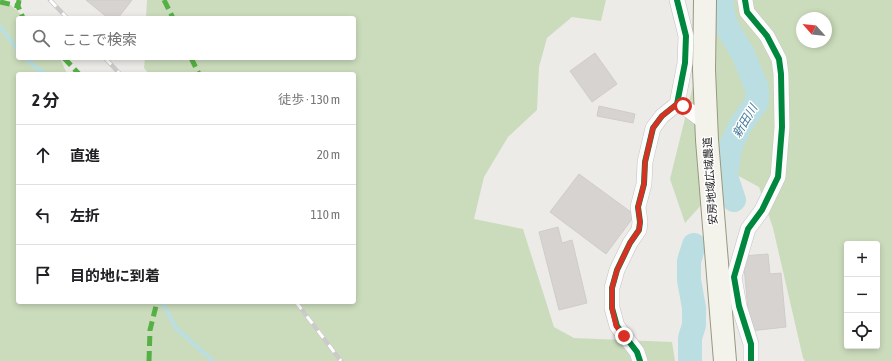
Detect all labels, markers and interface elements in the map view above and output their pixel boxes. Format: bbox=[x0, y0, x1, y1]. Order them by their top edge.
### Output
north arrow bbox=[796, 12, 832, 48]
search box bbox=[16, 16, 356, 60]
icon: search bbox=[30, 27, 52, 49]
text: ここで検索 bbox=[62, 31, 137, 48]
text: 2 分 bbox=[32, 90, 59, 110]
text: 徒歩 · 130 m bbox=[278, 92, 340, 107]
route start bbox=[674, 97, 692, 115]
water label: 新田川 bbox=[730, 100, 761, 140]
street label: 安房地域広域農道 bbox=[701, 137, 719, 225]
icon: ahead bbox=[32, 144, 54, 166]
text: 直進 bbox=[70, 147, 100, 164]
text: 20 m bbox=[317, 147, 340, 162]
icon: left bbox=[32, 204, 54, 226]
text: 左折 bbox=[70, 207, 100, 224]
text: 110 m bbox=[311, 207, 340, 222]
map controls bbox=[844, 241, 880, 349]
button: + bbox=[844, 241, 880, 277]
icon: arrive bbox=[32, 264, 54, 286]
text: 目的地に到着 bbox=[70, 267, 160, 284]
button: − bbox=[844, 277, 880, 313]
button: locate bbox=[844, 313, 880, 349]
route end bbox=[615, 327, 633, 345]

